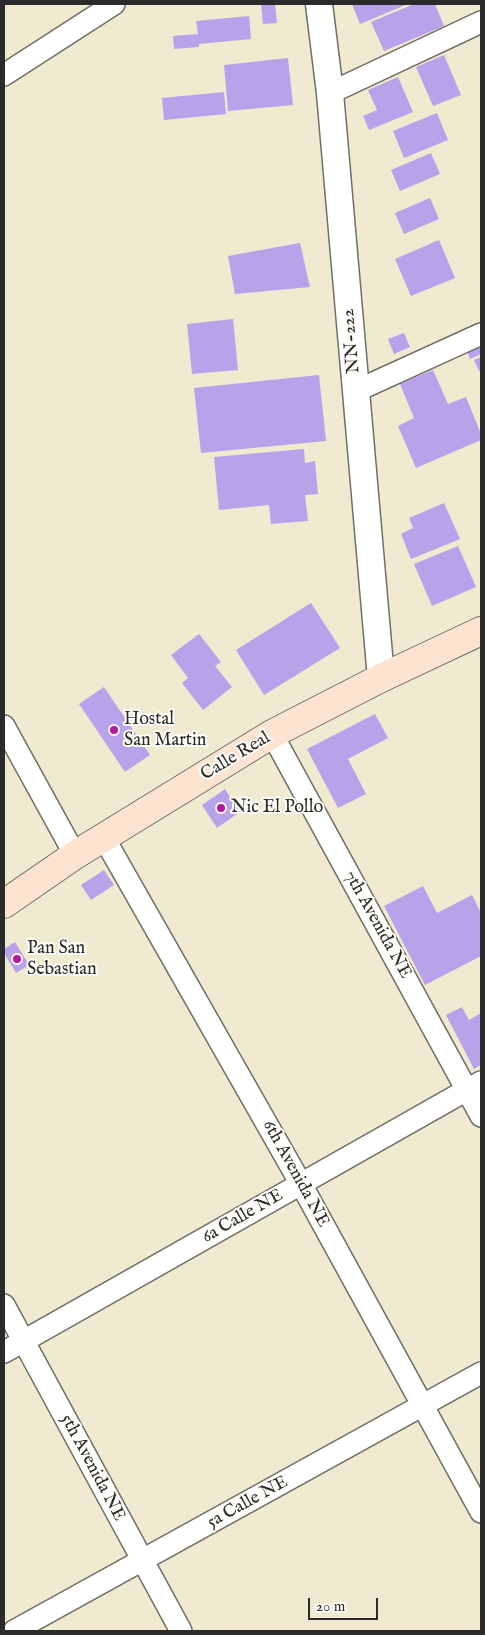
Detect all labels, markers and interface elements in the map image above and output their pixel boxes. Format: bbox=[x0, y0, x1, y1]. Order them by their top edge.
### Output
street label: NN-222 bbox=[338, 308, 366, 374]
place label: Hostal San Martin bbox=[124, 709, 206, 752]
marker: Hostal San Martin bbox=[108, 724, 120, 736]
street label: Calle Real bbox=[197, 728, 275, 786]
place label: Nic El Pollo bbox=[231, 797, 323, 819]
marker: Nic El Pollo bbox=[215, 802, 227, 814]
street label: 7th Avenida NE bbox=[339, 867, 415, 983]
place label: Pan San Sebastian bbox=[27, 938, 97, 981]
marker: Pan San Sebastian bbox=[11, 953, 23, 965]
street label: 6th Avenida NE bbox=[257, 1117, 333, 1231]
street label: 6a Calle NE bbox=[199, 1185, 287, 1249]
street label: 5th Avenida NE bbox=[55, 1411, 129, 1525]
street label: 5a Calle NE bbox=[204, 1472, 292, 1534]
scale bar bbox=[310, 1588, 380, 1620]
text: 20 m bbox=[316, 1597, 345, 1616]

